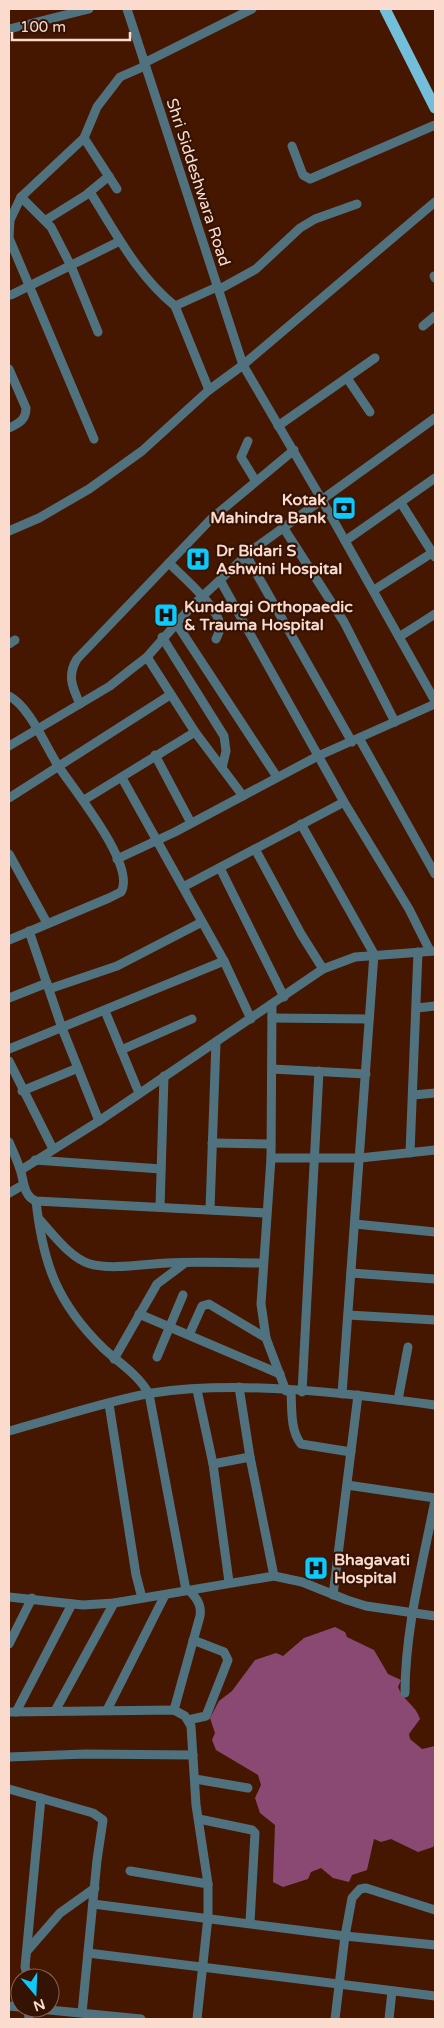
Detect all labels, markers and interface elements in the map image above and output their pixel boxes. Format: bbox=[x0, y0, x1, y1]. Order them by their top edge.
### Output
scale bar bbox=[12, 10, 130, 42]
text: 100 m bbox=[20, 18, 66, 36]
street label: Shri Siddeshwara Road bbox=[161, 96, 235, 269]
place label: Kotak Mahindra Bank bbox=[210, 490, 326, 528]
bank icon: Kotak Mahindra Bank bbox=[331, 495, 357, 521]
place label: Dr Bidari S Ashwini Hospital bbox=[216, 541, 342, 579]
hospital icon: Dr Bidari S Ashwini Hospital bbox=[185, 546, 211, 572]
place label: Kundargi Orthopaedic & Trauma Hospital bbox=[184, 597, 353, 635]
hospital icon: Kundargi Orthopaedic & Trauma Hospital bbox=[153, 602, 179, 628]
place label: Bhagavati Hospital bbox=[334, 1550, 410, 1588]
hospital icon: Bhagavati Hospital bbox=[303, 1555, 329, 1581]
north arrow bbox=[10, 1968, 60, 2018]
text: N bbox=[31, 1995, 47, 2015]

